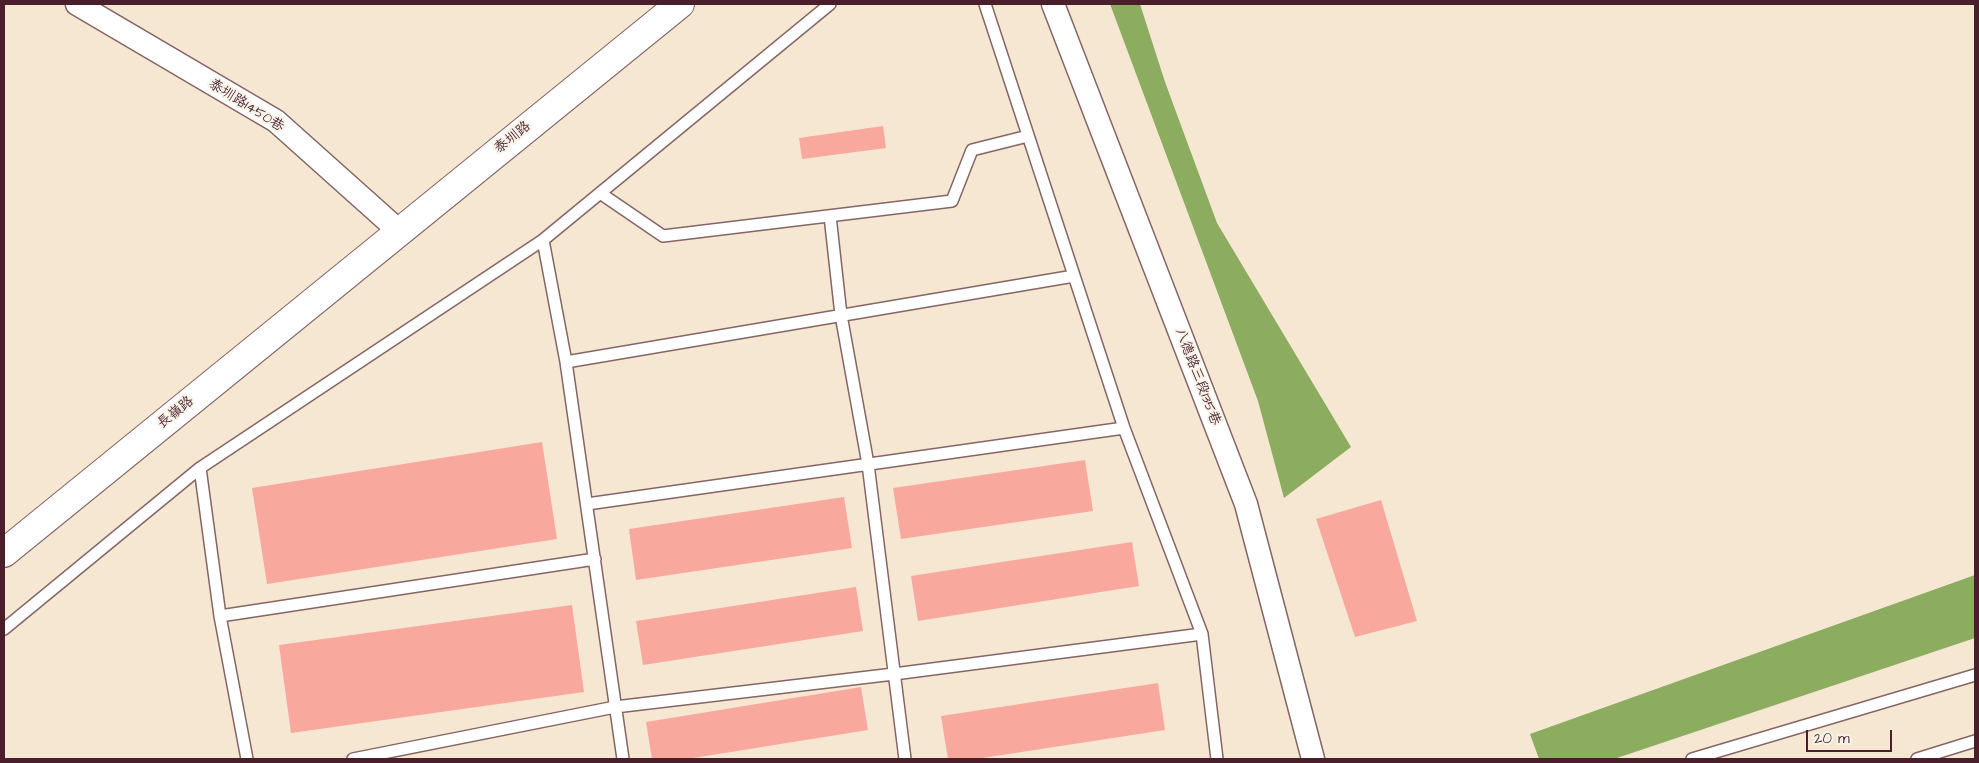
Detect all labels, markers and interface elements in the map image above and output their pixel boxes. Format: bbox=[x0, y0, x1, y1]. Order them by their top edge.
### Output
street label: 泰圳路1450巷 bbox=[205, 76, 287, 136]
street label: 泰圳路 bbox=[491, 118, 535, 158]
street label: 八德路三段135巷 bbox=[1171, 326, 1223, 428]
street label: 長嶺路 bbox=[154, 393, 198, 433]
scale bar bbox=[1809, 720, 1895, 752]
text: 20 m bbox=[1814, 728, 1850, 749]

